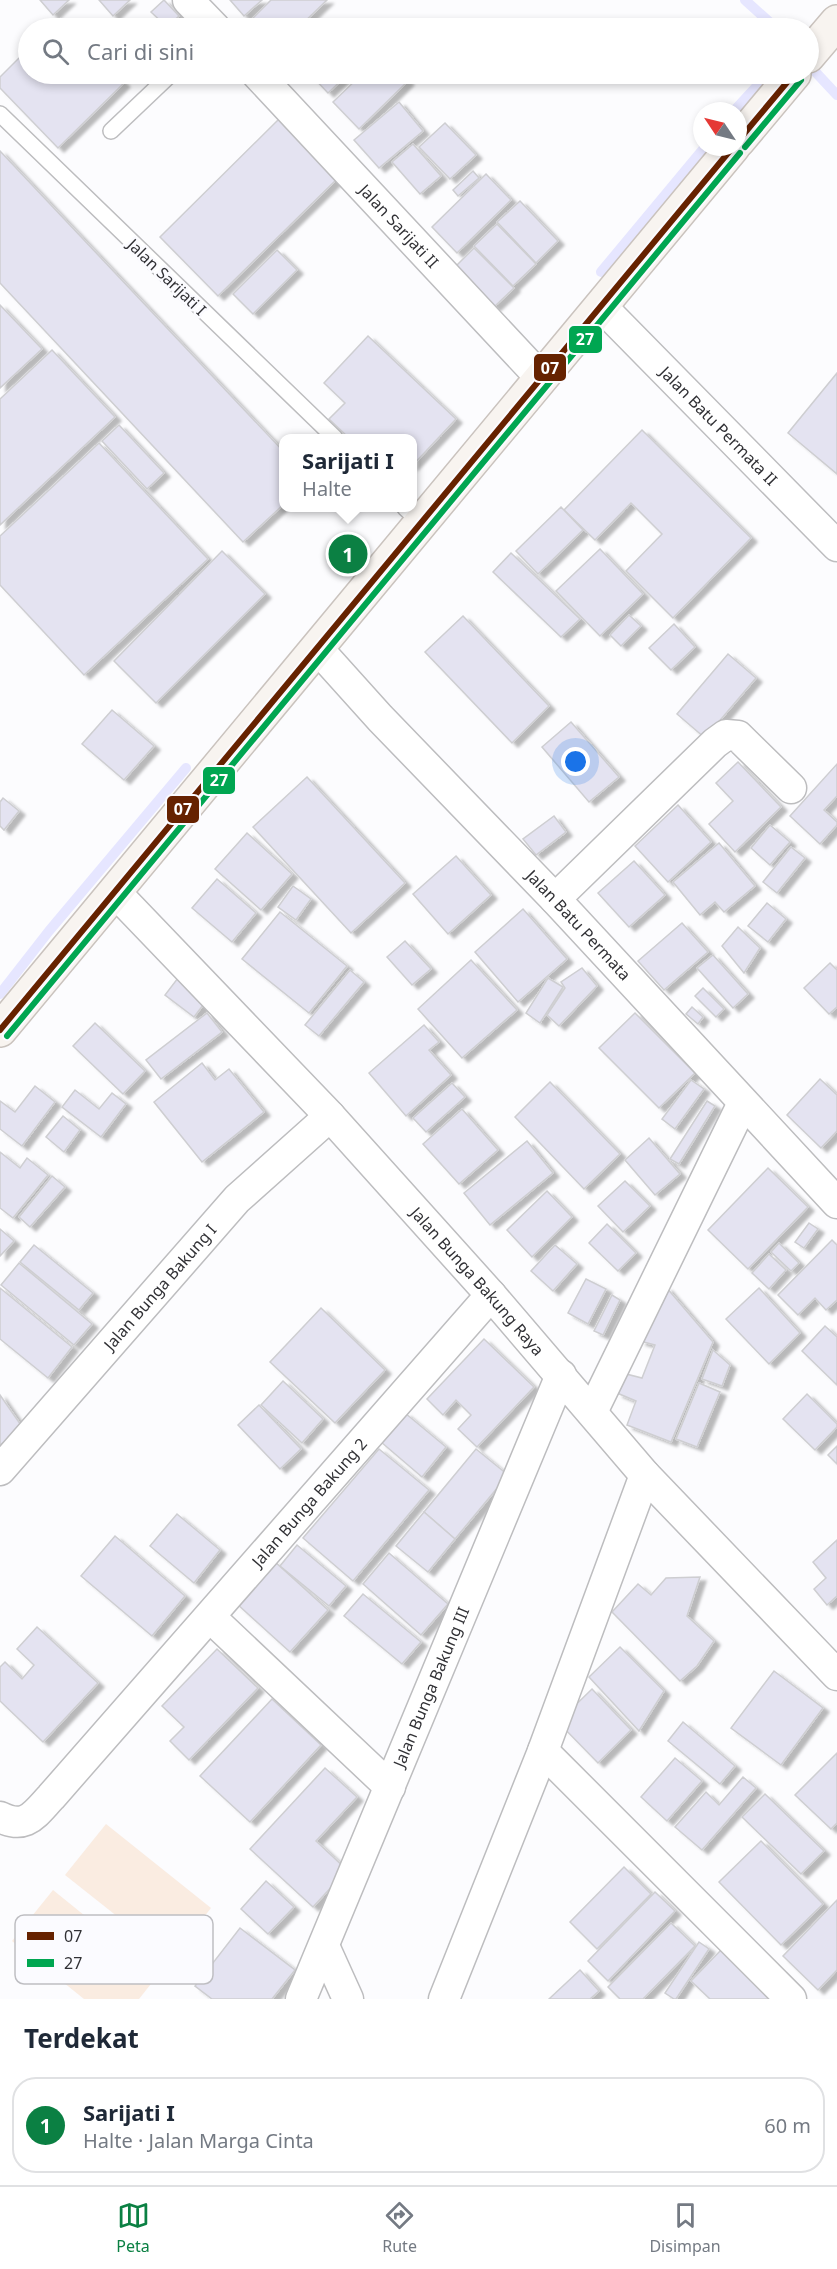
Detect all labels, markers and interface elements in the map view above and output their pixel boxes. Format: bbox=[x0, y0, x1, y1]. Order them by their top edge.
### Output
search box bbox=[18, 18, 819, 84]
icon: search bbox=[39, 35, 72, 68]
text: Cari di sini bbox=[87, 36, 194, 66]
north arrow bbox=[693, 102, 747, 156]
street label: Jalan Sarijati II bbox=[353, 178, 444, 273]
street label: Jalan Sarijati I bbox=[121, 232, 211, 320]
line badge: 27 bbox=[568, 325, 603, 354]
text: 27 bbox=[576, 328, 594, 350]
line badge: 07 bbox=[533, 353, 567, 382]
text: 07 bbox=[541, 357, 559, 379]
street label: Jalan Batu Permata II bbox=[654, 360, 782, 490]
popup bbox=[279, 434, 417, 512]
text: Sarijati I bbox=[302, 445, 394, 475]
text: Halte bbox=[302, 475, 352, 502]
pin: 1 bbox=[328, 532, 368, 576]
your location bbox=[561, 747, 590, 776]
line badge: 27 bbox=[202, 766, 236, 795]
text: 27 bbox=[210, 769, 228, 791]
line badge: 07 bbox=[166, 795, 200, 824]
text: 07 bbox=[174, 798, 192, 820]
street label: Jalan Batu Permata bbox=[520, 863, 636, 985]
street label: Jalan Bunga Bakung Raya bbox=[405, 1201, 549, 1360]
street label: Jalan Bunga Bakung I bbox=[97, 1219, 221, 1356]
street label: Jalan Bunga Bakung 2 bbox=[245, 1433, 372, 1573]
street label: Jalan Bunga Bakung III bbox=[387, 1603, 474, 1772]
legend bbox=[15, 1915, 213, 1984]
text: 07 bbox=[64, 1925, 82, 1947]
text: 27 bbox=[64, 1952, 82, 1974]
text: Terdekat bbox=[24, 2020, 139, 2056]
text: Sarijati I bbox=[83, 2097, 175, 2127]
text: 1 bbox=[40, 2112, 51, 2139]
text: 60 m bbox=[764, 2112, 811, 2139]
text: Halte · Jalan Marga Cinta bbox=[83, 2127, 314, 2154]
tab: Peta bbox=[116, 2199, 150, 2257]
tab: Rute bbox=[382, 2199, 417, 2257]
tab: Disimpan bbox=[649, 2199, 721, 2257]

